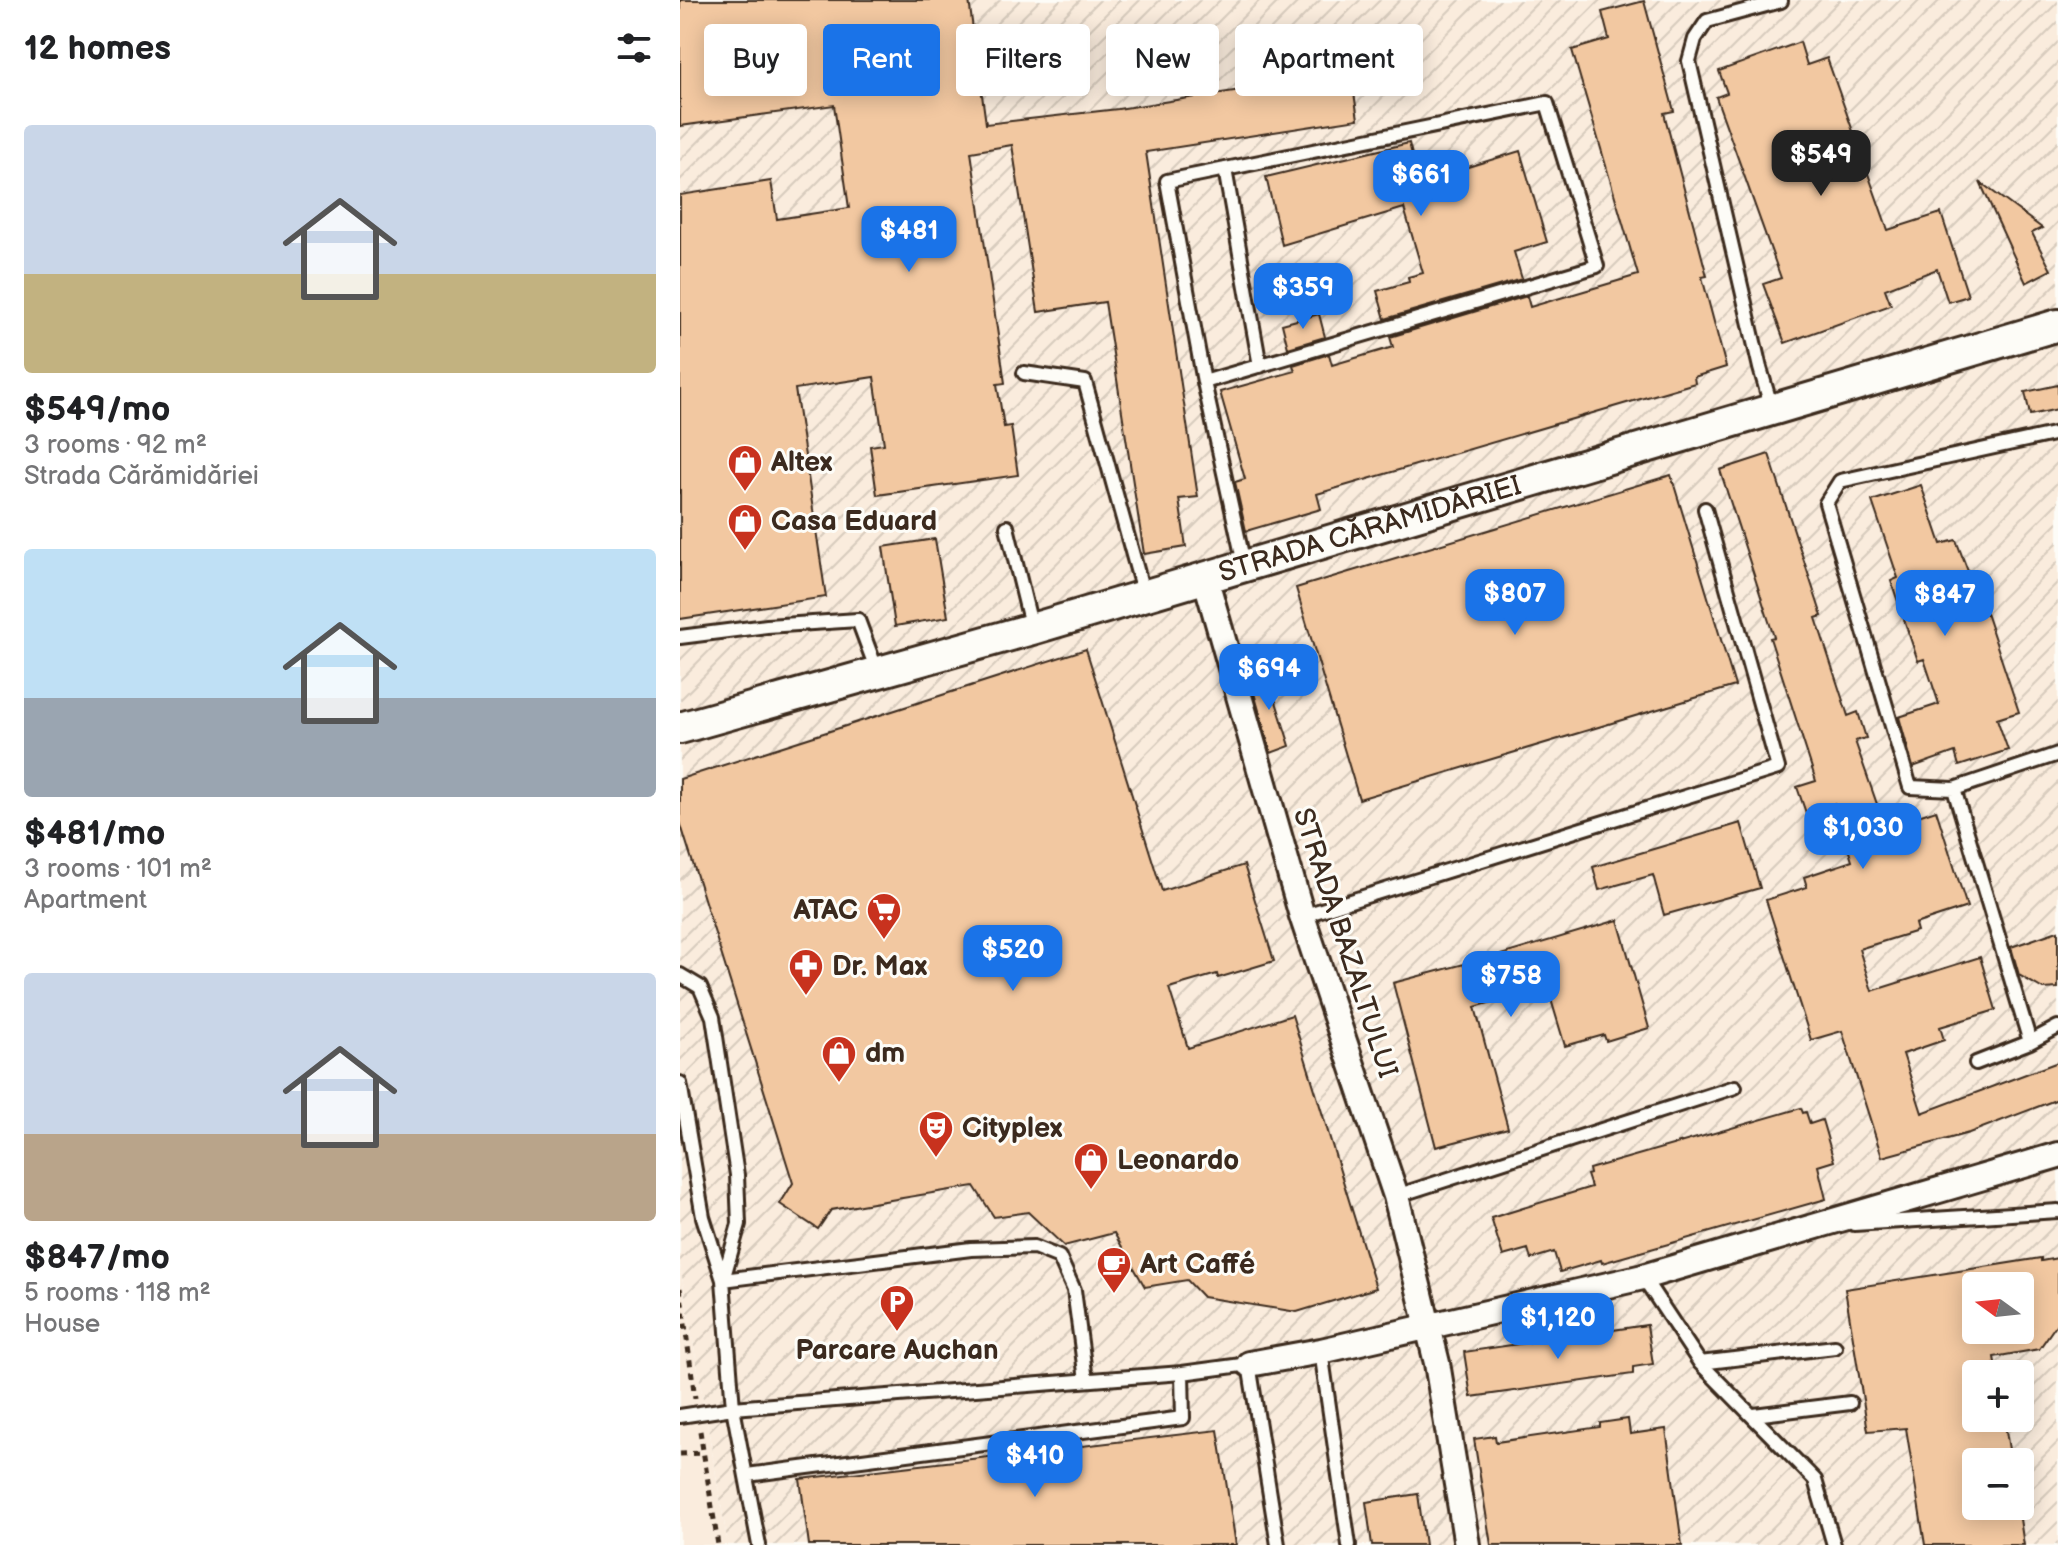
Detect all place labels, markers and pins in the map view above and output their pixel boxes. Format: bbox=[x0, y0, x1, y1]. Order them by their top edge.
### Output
pin: $549 bbox=[1774, 130, 1868, 198]
pin: $661 bbox=[1374, 150, 1468, 218]
pin: $481 bbox=[862, 206, 956, 274]
pin: $359 bbox=[1256, 263, 1350, 331]
shop icon: Altex bbox=[726, 443, 764, 493]
place label: Altex bbox=[770, 446, 833, 479]
shop icon: Casa Eduard bbox=[726, 502, 764, 552]
place label: Casa Eduard bbox=[771, 505, 937, 538]
pin: $807 bbox=[1468, 569, 1562, 637]
pin: $847 bbox=[1898, 570, 1992, 638]
pin: $694 bbox=[1222, 644, 1316, 712]
pin: $1,030 bbox=[1798, 803, 1928, 871]
supermarket icon: ATAC bbox=[865, 891, 903, 941]
place label: ATAC bbox=[792, 894, 858, 927]
pin: $520 bbox=[966, 925, 1060, 993]
pharmacy icon: Dr. Max bbox=[787, 947, 825, 997]
place label: Dr. Max bbox=[832, 950, 928, 983]
pin: $758 bbox=[1464, 951, 1558, 1019]
shop icon: dm bbox=[820, 1034, 858, 1084]
place label: dm bbox=[865, 1037, 905, 1070]
theatre icon: Cityplex bbox=[917, 1109, 955, 1159]
place label: Cityplex bbox=[962, 1112, 1063, 1145]
shop icon: Leonardo bbox=[1072, 1141, 1110, 1191]
place label: Leonardo bbox=[1117, 1144, 1239, 1177]
cafe icon: Art Caffé bbox=[1095, 1245, 1133, 1295]
place label: Art Caffé bbox=[1139, 1248, 1255, 1281]
parking icon: Parcare Auchan bbox=[878, 1283, 916, 1333]
pin: $1,120 bbox=[1493, 1293, 1623, 1361]
place label: Parcare Auchan bbox=[795, 1334, 999, 1367]
pin: $410 bbox=[988, 1431, 1082, 1499]

